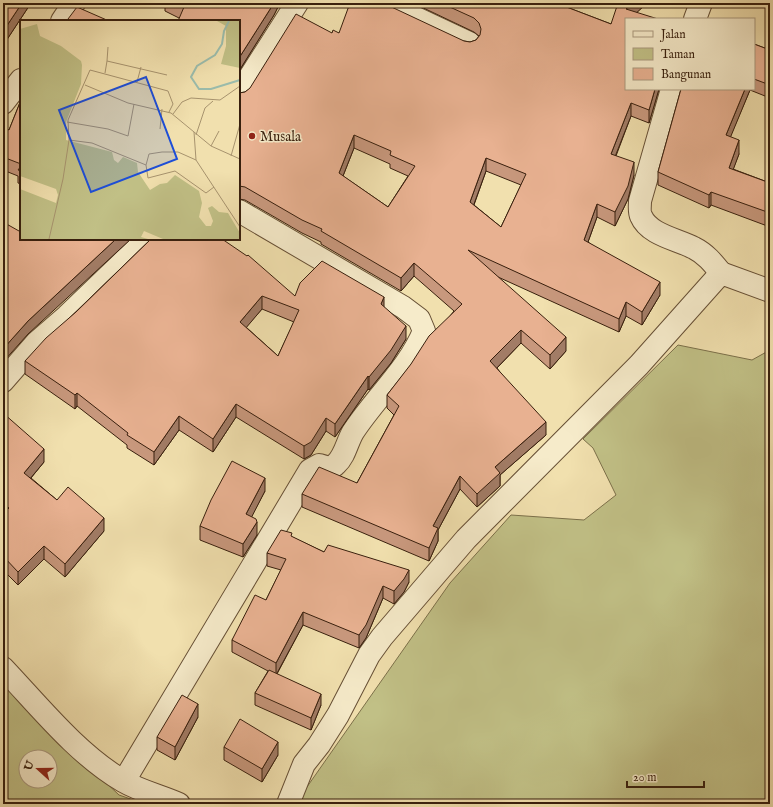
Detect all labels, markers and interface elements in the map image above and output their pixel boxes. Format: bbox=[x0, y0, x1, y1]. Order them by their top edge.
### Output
legend bbox=[625, 18, 755, 90]
inset map bbox=[20, 20, 240, 240]
text: Jalan bbox=[659, 27, 686, 43]
text: Taman bbox=[661, 47, 695, 62]
text: Bangunan bbox=[661, 67, 712, 82]
place label: Musala bbox=[260, 128, 302, 146]
marker: Musala bbox=[247, 131, 257, 141]
north arrow bbox=[18, 749, 58, 789]
text: U bbox=[21, 758, 38, 774]
scale bar bbox=[627, 763, 704, 789]
text: 20 m bbox=[633, 770, 656, 785]

